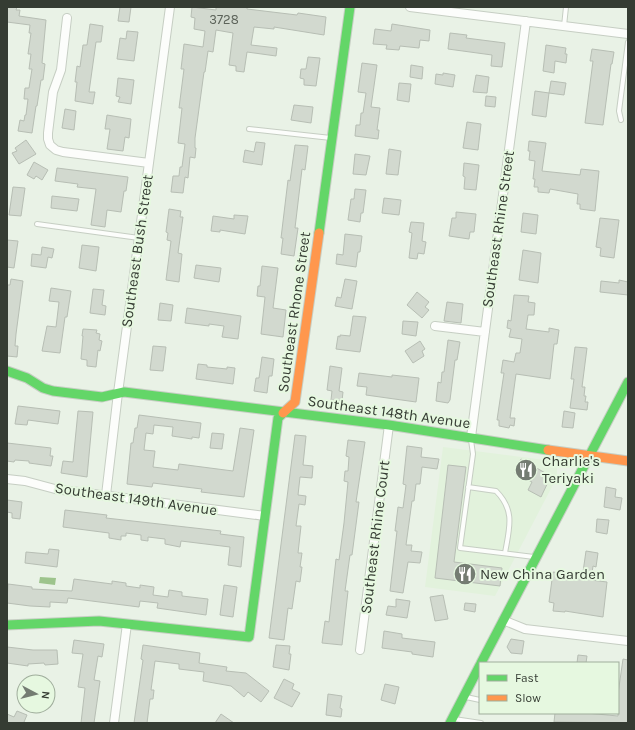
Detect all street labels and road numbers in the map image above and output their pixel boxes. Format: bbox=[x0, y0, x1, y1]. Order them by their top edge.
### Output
street label: Southeast Rhine Street bbox=[478, 149, 518, 309]
street label: Southeast Bush Street bbox=[117, 173, 157, 329]
street label: Southeast Rhone Street bbox=[274, 230, 314, 393]
street label: Southeast 148th Avenue bbox=[306, 392, 472, 432]
street label: Southeast Rhine Court bbox=[357, 459, 393, 615]
street label: Southeast 149th Avenue bbox=[54, 479, 218, 519]

